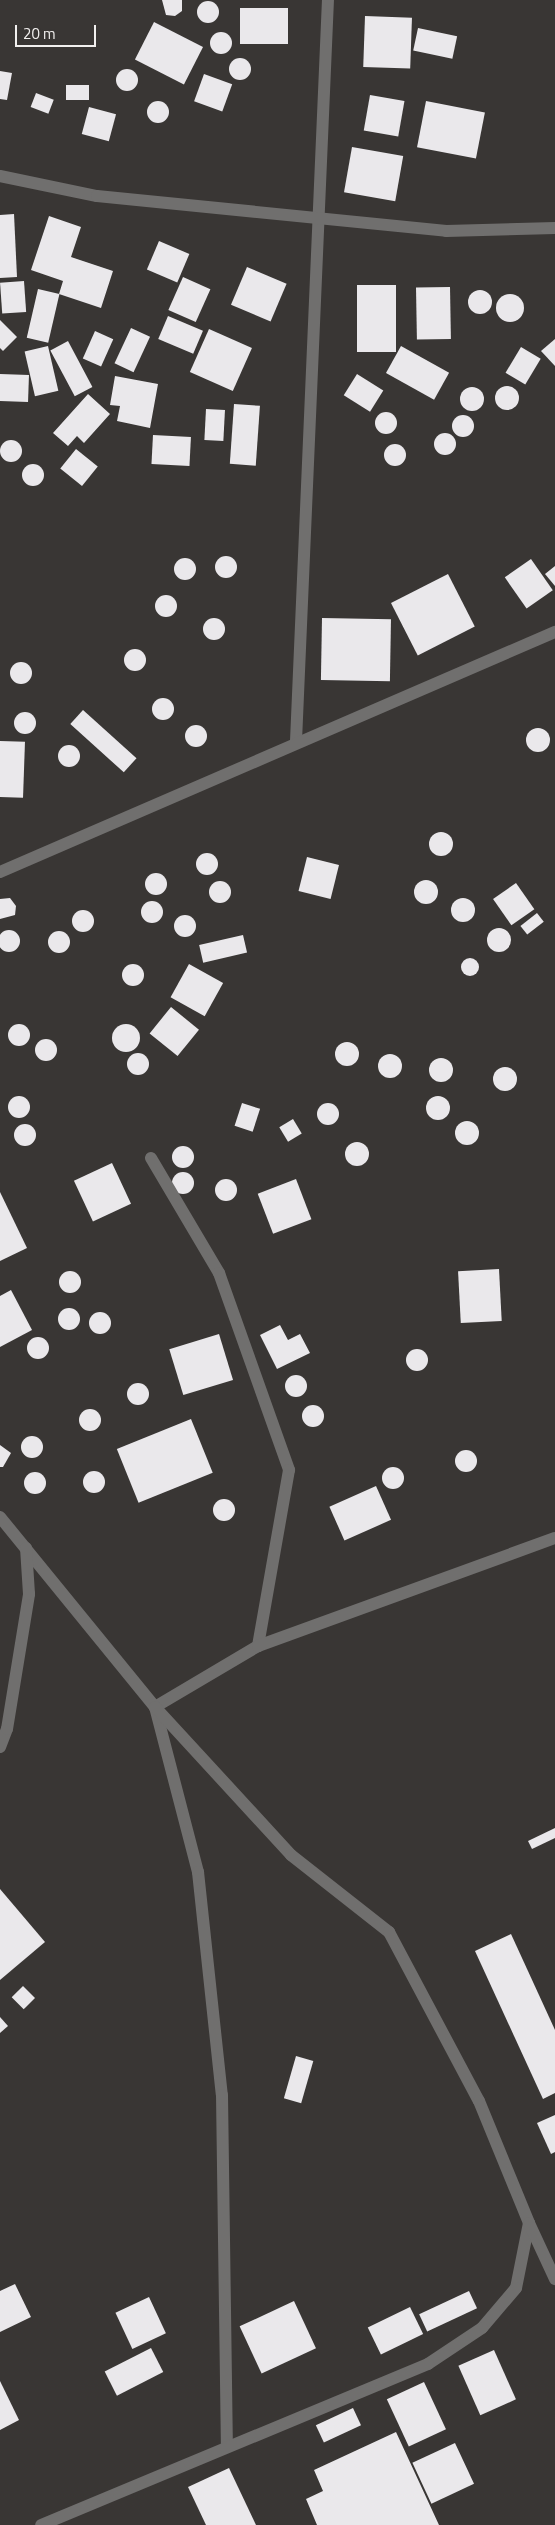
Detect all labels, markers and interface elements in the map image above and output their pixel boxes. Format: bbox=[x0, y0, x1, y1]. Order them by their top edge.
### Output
scale bar bbox=[18, 15, 99, 47]
text: 20 m bbox=[23, 22, 56, 45]

